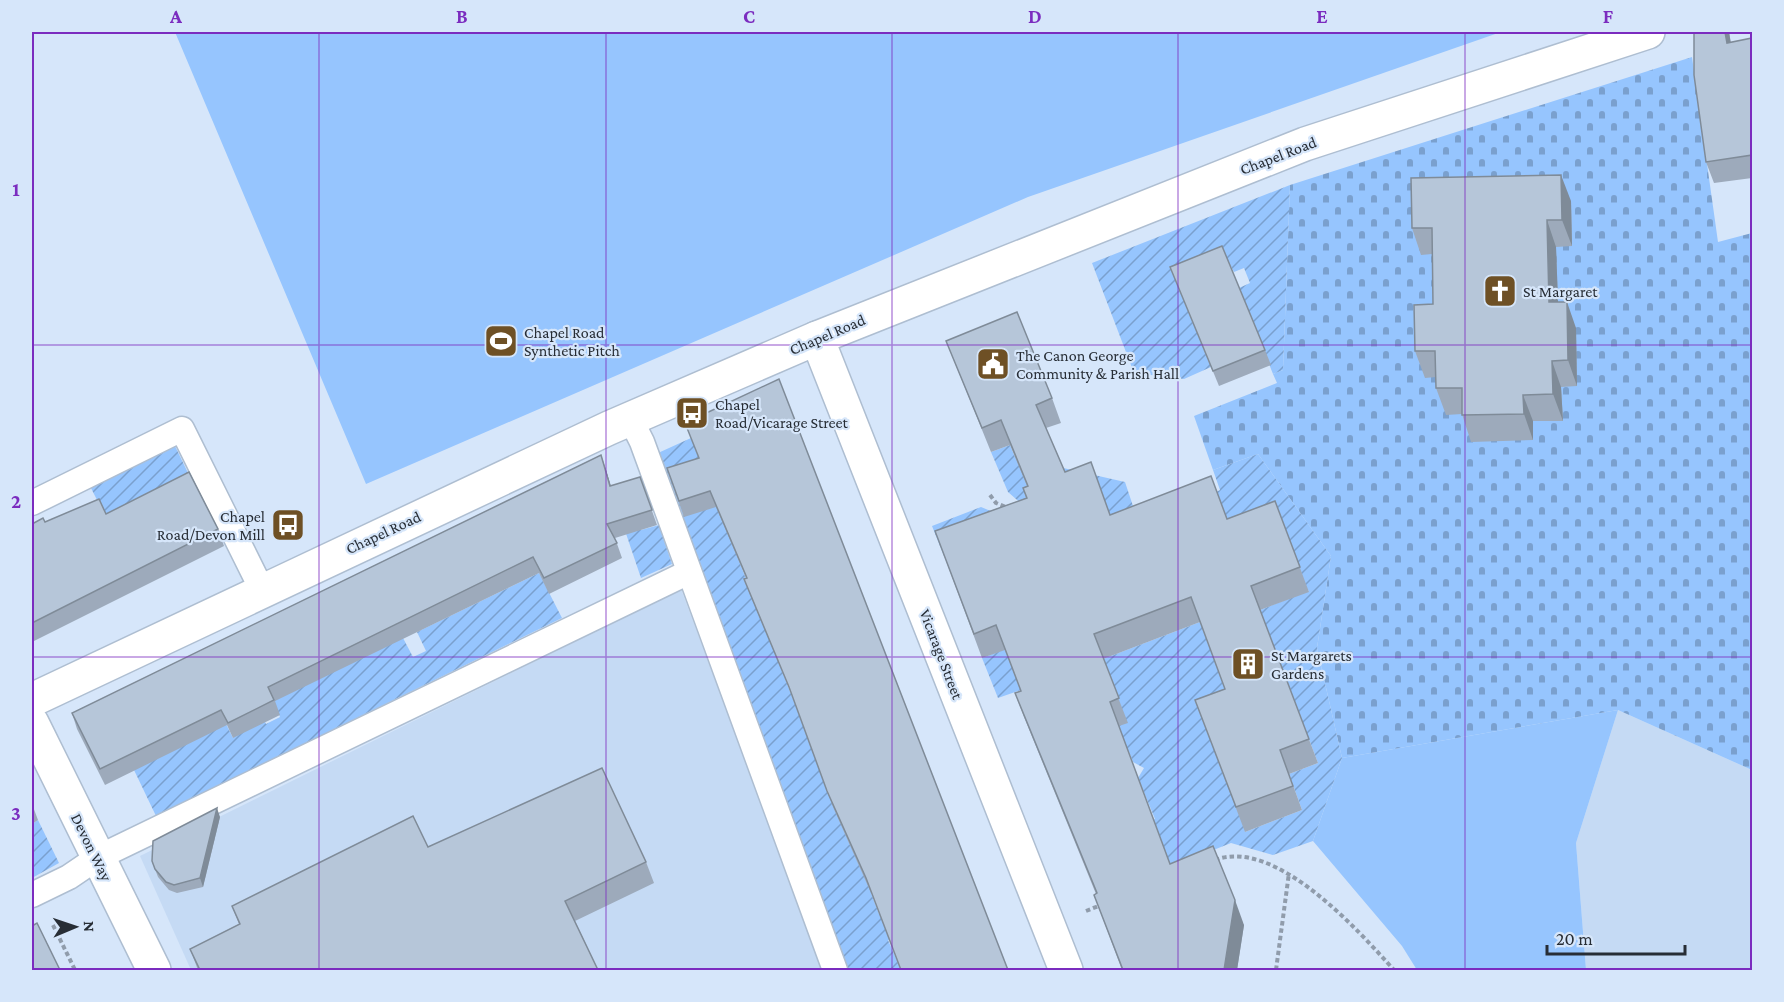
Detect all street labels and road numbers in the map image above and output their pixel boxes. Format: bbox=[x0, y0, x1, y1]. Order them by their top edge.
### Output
street label: Chapel Road bbox=[1238, 133, 1320, 179]
street label: Chapel Road bbox=[787, 311, 868, 359]
street label: Chapel Road bbox=[343, 507, 424, 558]
street label: Vicarage Street bbox=[916, 607, 967, 703]
street label: Devon Way bbox=[67, 811, 115, 885]

